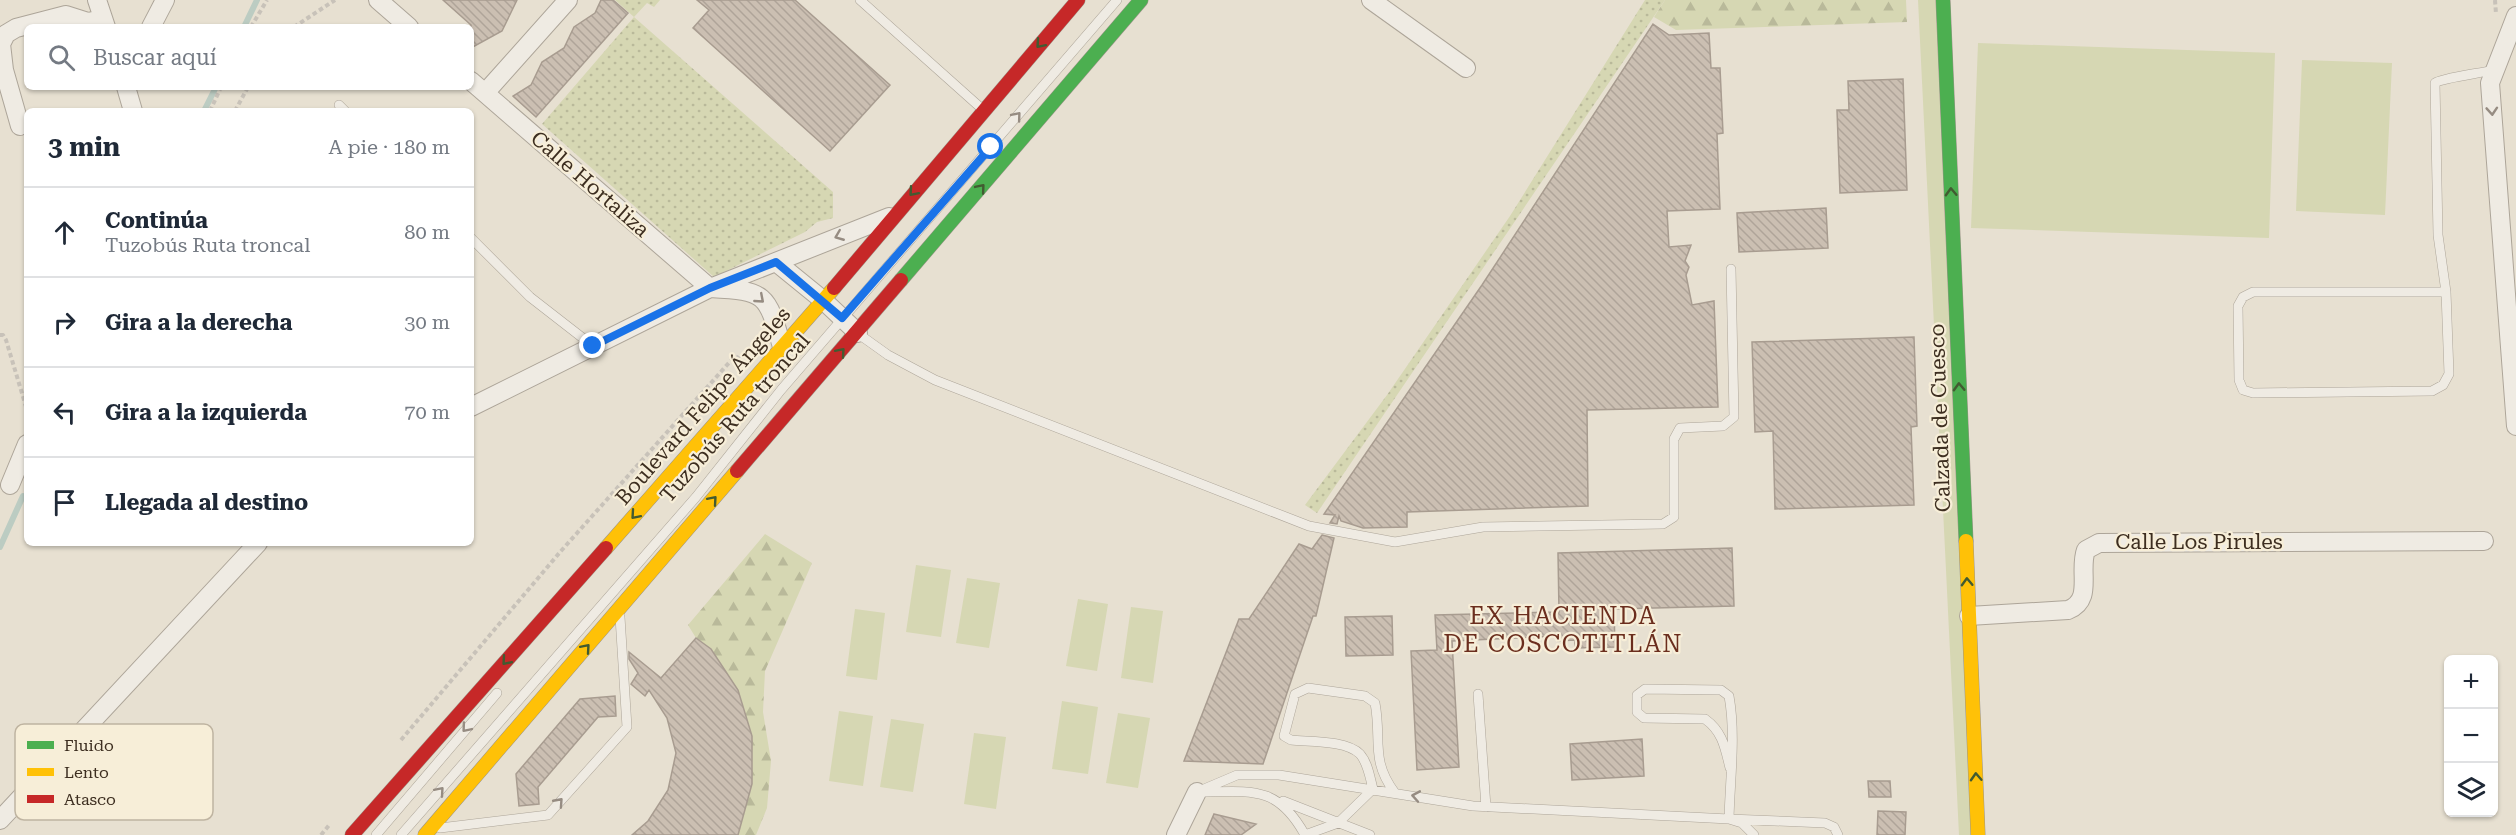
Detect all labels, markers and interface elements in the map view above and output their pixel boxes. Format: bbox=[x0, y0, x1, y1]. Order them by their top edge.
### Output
search box bbox=[24, 24, 474, 90]
one-way arrow bbox=[1036, 37, 1047, 48]
icon: search bbox=[45, 41, 78, 74]
text: Buscar aquí bbox=[93, 45, 217, 70]
one-way arrow bbox=[2485, 106, 2498, 116]
one-way arrow bbox=[1010, 112, 1021, 123]
street label: Calle Hortaliza bbox=[526, 126, 655, 242]
text: 3 min bbox=[48, 132, 120, 162]
route start bbox=[977, 133, 1003, 159]
text: A pie · 180 m bbox=[328, 135, 450, 159]
one-way arrow bbox=[974, 184, 985, 195]
one-way arrow bbox=[909, 185, 920, 196]
one-way arrow bbox=[1945, 188, 1958, 197]
text: Continúa bbox=[105, 208, 208, 233]
icon: ahead bbox=[48, 216, 81, 249]
text: 80 m bbox=[404, 220, 450, 244]
one-way arrow bbox=[835, 229, 845, 242]
text: Tuzobús Ruta troncal bbox=[105, 233, 310, 257]
one-way arrow bbox=[753, 292, 764, 303]
street label: Boulevard Felipe Ángeles bbox=[610, 302, 795, 510]
icon: right bbox=[48, 306, 81, 339]
text: Gira a la derecha bbox=[105, 310, 292, 335]
text: 30 m bbox=[404, 310, 450, 334]
street label: Calzada de Cuesco bbox=[1925, 323, 1955, 513]
street label: Tuzobús Ruta troncal bbox=[655, 328, 815, 507]
route end bbox=[579, 332, 605, 358]
one-way arrow bbox=[834, 348, 845, 359]
one-way arrow bbox=[1953, 382, 1966, 391]
icon: left bbox=[48, 396, 81, 429]
text: Gira a la izquierda bbox=[105, 400, 307, 425]
text: 70 m bbox=[404, 400, 450, 424]
icon: arrive bbox=[48, 486, 81, 519]
text: Llegada al destino bbox=[105, 490, 308, 515]
one-way arrow bbox=[706, 496, 717, 507]
one-way arrow bbox=[631, 508, 642, 518]
street label: Calle Los Pirules bbox=[2115, 530, 2283, 554]
one-way arrow bbox=[1961, 577, 1974, 586]
district label: EX HACIENDA DE COSCOTITLÁN bbox=[1443, 602, 1683, 658]
one-way arrow bbox=[579, 644, 590, 654]
one-way arrow bbox=[502, 654, 513, 665]
map controls bbox=[2444, 655, 2498, 817]
button: + bbox=[2444, 655, 2498, 709]
button: − bbox=[2444, 709, 2498, 763]
one-way arrow bbox=[462, 721, 473, 732]
legend bbox=[15, 724, 213, 820]
text: Fluido bbox=[64, 736, 114, 755]
text: Lento bbox=[64, 763, 109, 782]
button: layers bbox=[2444, 763, 2498, 817]
one-way arrow bbox=[1969, 772, 1982, 781]
one-way arrow bbox=[433, 787, 444, 798]
text: Atasco bbox=[64, 790, 116, 809]
one-way arrow bbox=[1411, 791, 1420, 803]
one-way arrow bbox=[552, 799, 563, 809]

